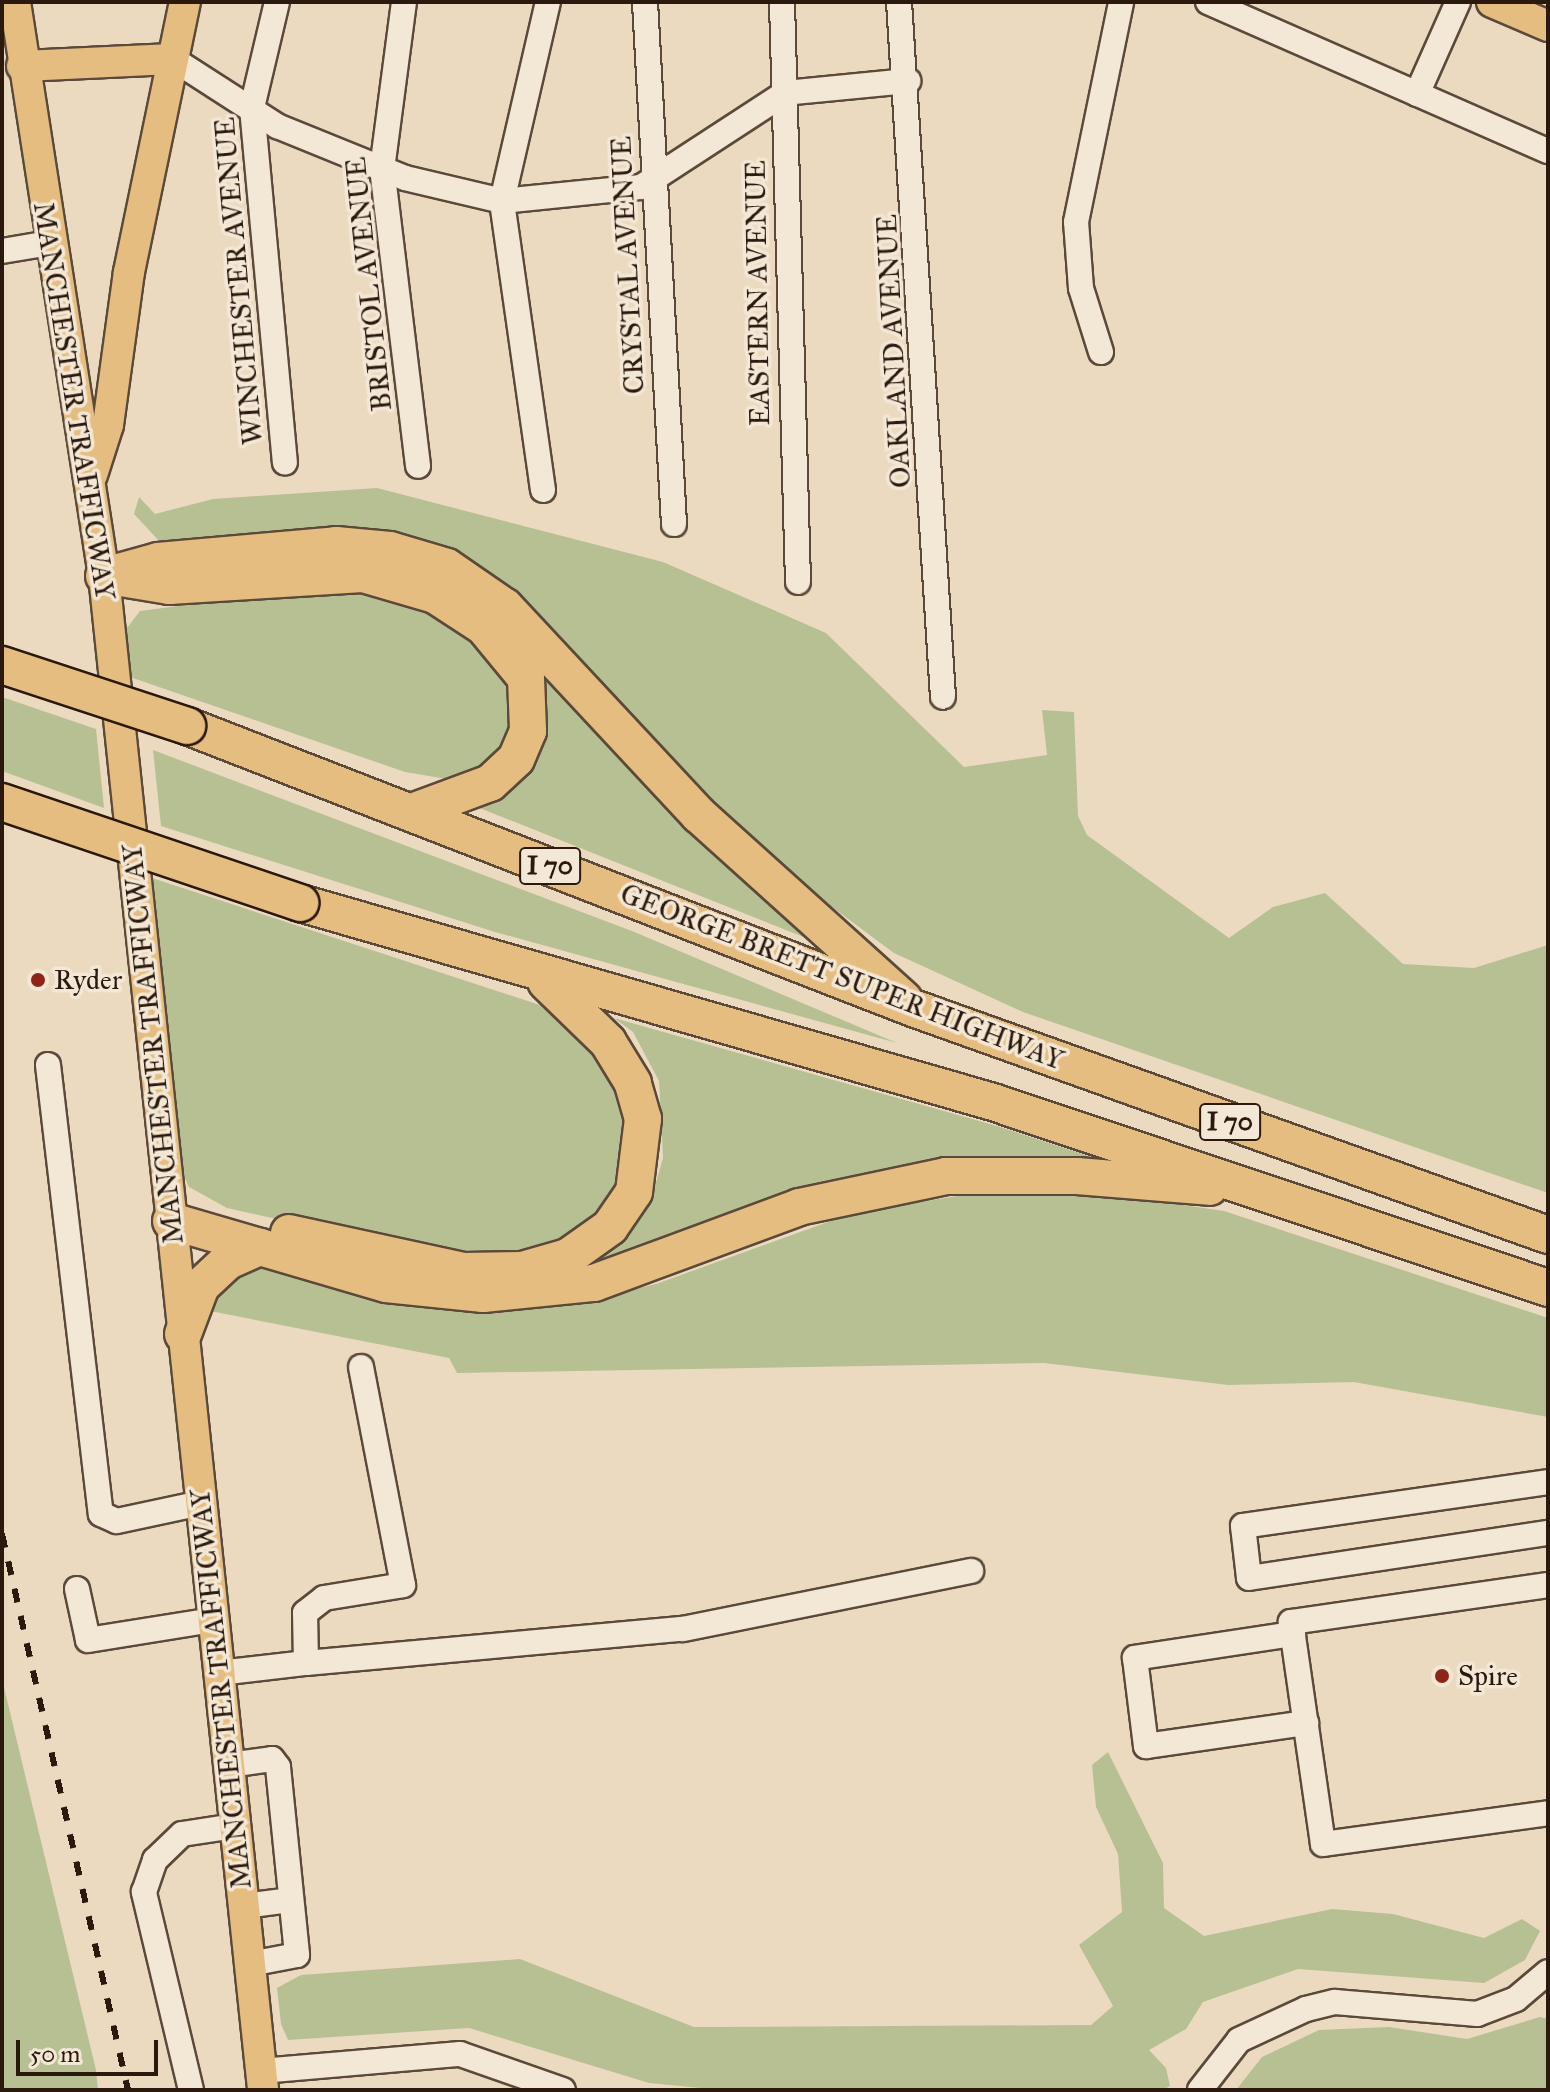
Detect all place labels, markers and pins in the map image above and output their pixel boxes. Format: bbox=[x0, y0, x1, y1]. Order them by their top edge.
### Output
place label: Ryder bbox=[54, 963, 122, 997]
marker: Ryder bbox=[29, 971, 47, 989]
place label: Spire bbox=[1458, 1659, 1518, 1693]
marker: Spire bbox=[1433, 1667, 1451, 1685]

